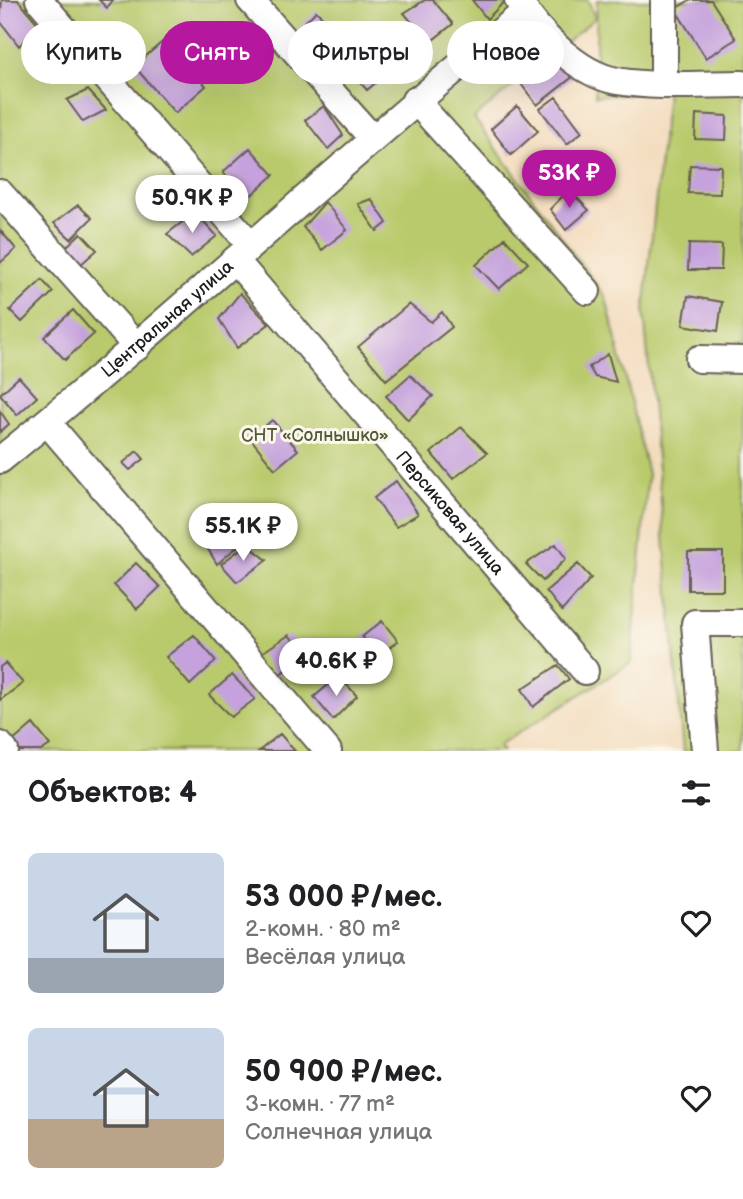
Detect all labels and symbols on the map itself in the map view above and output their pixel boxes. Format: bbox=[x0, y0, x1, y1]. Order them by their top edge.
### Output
pin: 53K ₽ bbox=[520, 150, 618, 210]
pin: 50.9K ₽ bbox=[127, 176, 257, 235]
street label: Центральная улица bbox=[97, 255, 238, 382]
park label: СНТ «Солнышко» bbox=[241, 425, 389, 446]
street label: Персиковая улица bbox=[392, 447, 509, 579]
pin: 55.1K ₽ bbox=[178, 504, 308, 563]
pin: 40.6K ₽ bbox=[271, 638, 401, 698]

